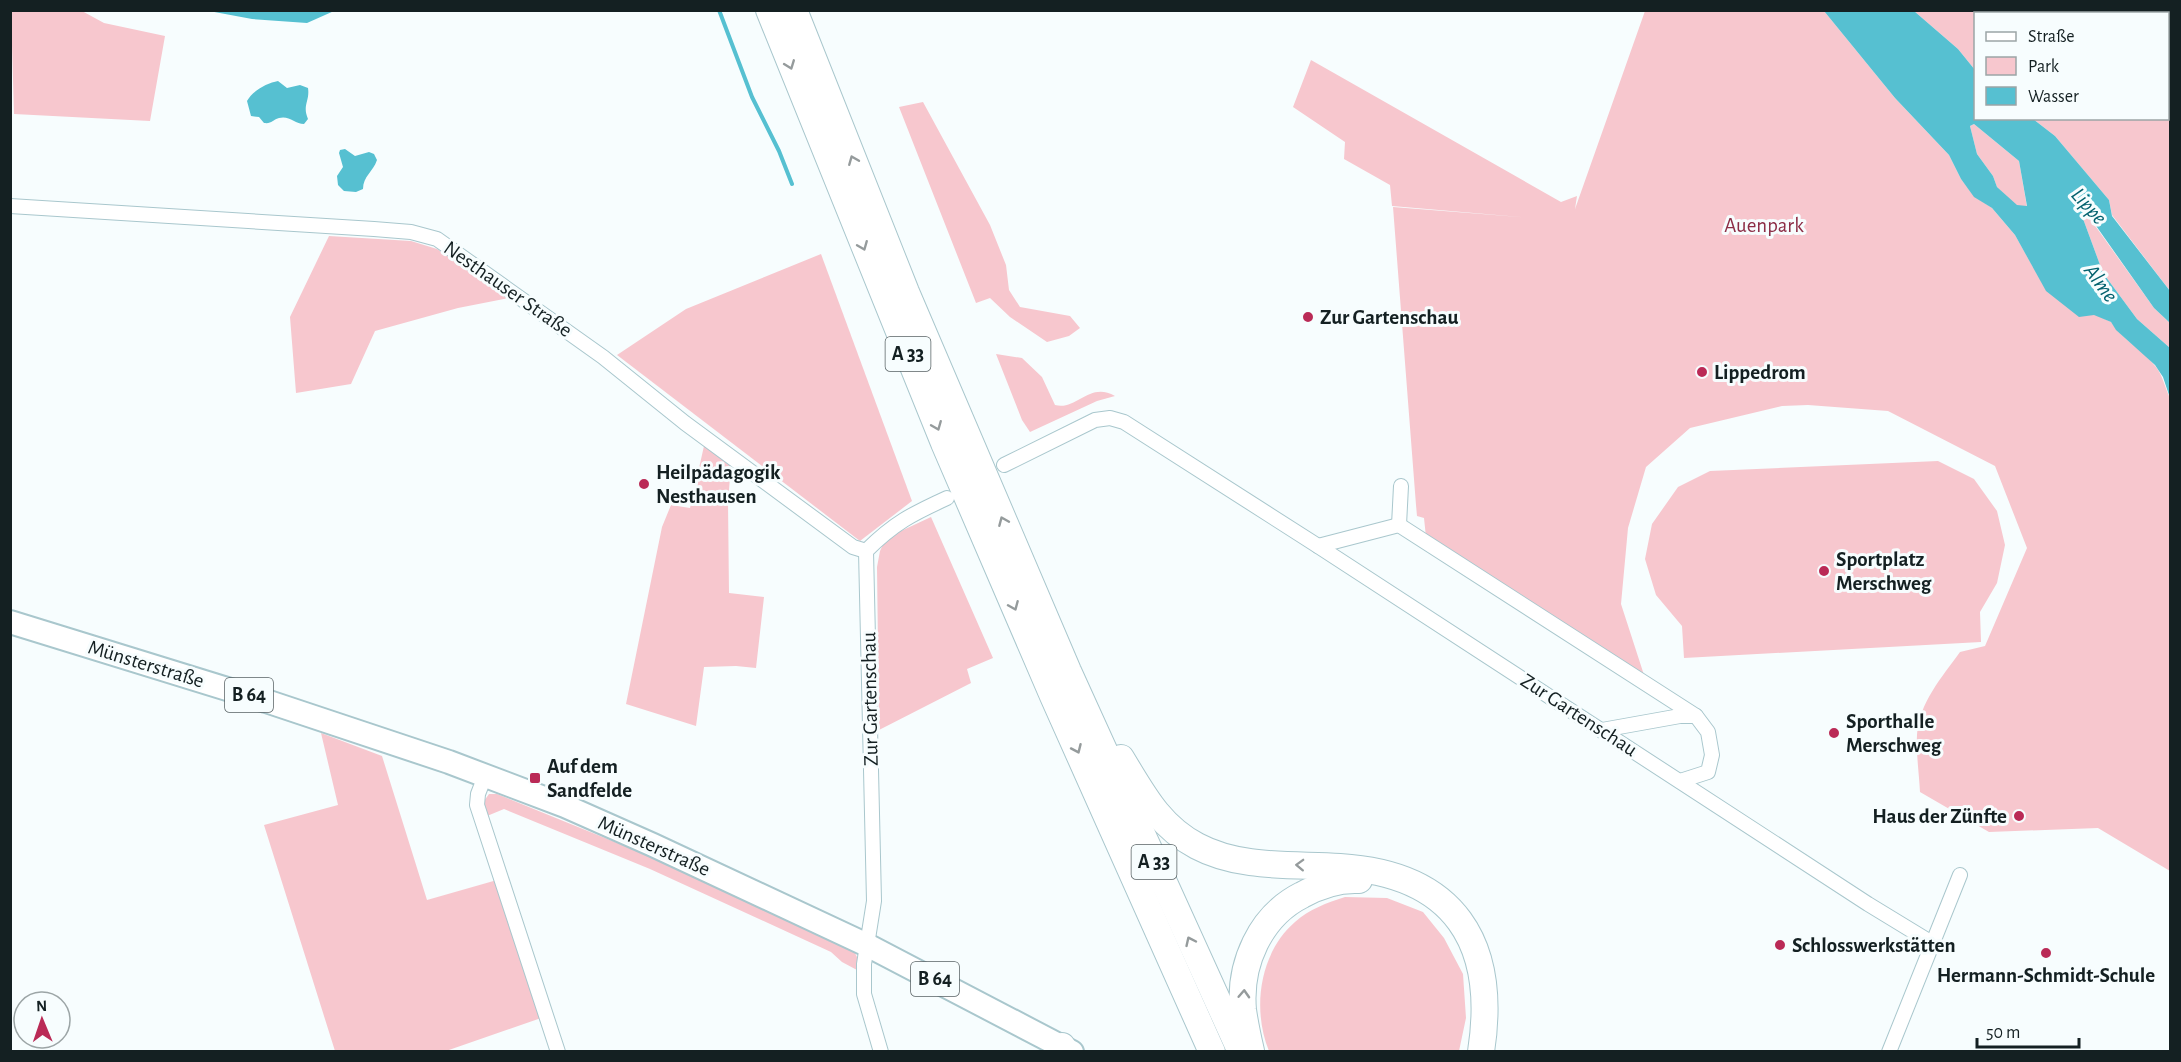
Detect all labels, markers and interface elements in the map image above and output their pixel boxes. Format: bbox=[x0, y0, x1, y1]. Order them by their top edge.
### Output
legend bbox=[1974, 12, 2169, 120]
text: Straße bbox=[2028, 28, 2074, 46]
text: Park bbox=[2028, 58, 2060, 76]
one-way arrow bbox=[783, 59, 795, 70]
text: Wasser bbox=[2028, 88, 2079, 106]
one-way arrow bbox=[848, 155, 861, 166]
water label: Lippe bbox=[2066, 183, 2111, 229]
park label: Auenpark bbox=[1724, 215, 1804, 236]
street label: Nesthauser Straße bbox=[440, 237, 576, 341]
one-way arrow bbox=[856, 240, 868, 251]
water label: Alme bbox=[2079, 259, 2122, 306]
place label: Zur Gartenschau bbox=[1320, 307, 1459, 328]
marker: Zur Gartenschau bbox=[1301, 310, 1315, 324]
road number: A 33 bbox=[886, 337, 930, 371]
place label: Lippedrom bbox=[1714, 362, 1806, 383]
marker: Lippedrom bbox=[1695, 365, 1709, 379]
one-way arrow bbox=[930, 420, 942, 431]
place label: Heilpädagogik Nesthausen bbox=[656, 462, 781, 507]
marker: Heilpädagogik Nesthausen bbox=[637, 477, 651, 491]
one-way arrow bbox=[998, 516, 1010, 527]
place label: Sportplatz Merschweg bbox=[1836, 549, 1932, 594]
marker: Sportplatz Merschweg bbox=[1817, 564, 1831, 578]
one-way arrow bbox=[1007, 599, 1019, 610]
street label: Zur Gartenschau bbox=[858, 631, 882, 766]
street label: Münsterstraße bbox=[85, 636, 207, 692]
street label: Zur Gartenschau bbox=[1517, 670, 1641, 761]
road number: B 64 bbox=[225, 678, 273, 712]
place label: Sporthalle Merschweg bbox=[1846, 711, 1942, 756]
marker: Sporthalle Merschweg bbox=[1827, 726, 1841, 740]
one-way arrow bbox=[1069, 743, 1081, 754]
place label: Auf dem Sandfelde bbox=[547, 756, 632, 801]
marker: Auf dem Sandfelde bbox=[528, 771, 542, 785]
place label: Haus der Zünfte bbox=[1872, 806, 2007, 827]
marker: Haus der Zünfte bbox=[2012, 809, 2026, 823]
street label: Münsterstraße bbox=[595, 812, 713, 880]
road number: A 33 bbox=[1132, 845, 1176, 879]
one-way arrow bbox=[1295, 859, 1304, 872]
place label: Schlosswerkstätten bbox=[1792, 935, 1956, 956]
one-way arrow bbox=[1185, 937, 1197, 948]
marker: Schlosswerkstätten bbox=[1773, 938, 1787, 952]
marker: Hermann-Schmidt-Schule bbox=[2039, 946, 2053, 960]
road number: B 64 bbox=[911, 962, 959, 996]
place label: Hermann-Schmidt-Schule bbox=[1937, 965, 2155, 986]
one-way arrow bbox=[1237, 989, 1250, 998]
north arrow bbox=[12, 990, 72, 1050]
text: N bbox=[36, 998, 47, 1014]
scale bar bbox=[1977, 1011, 2079, 1049]
text: 50 m bbox=[1986, 1024, 2020, 1042]

